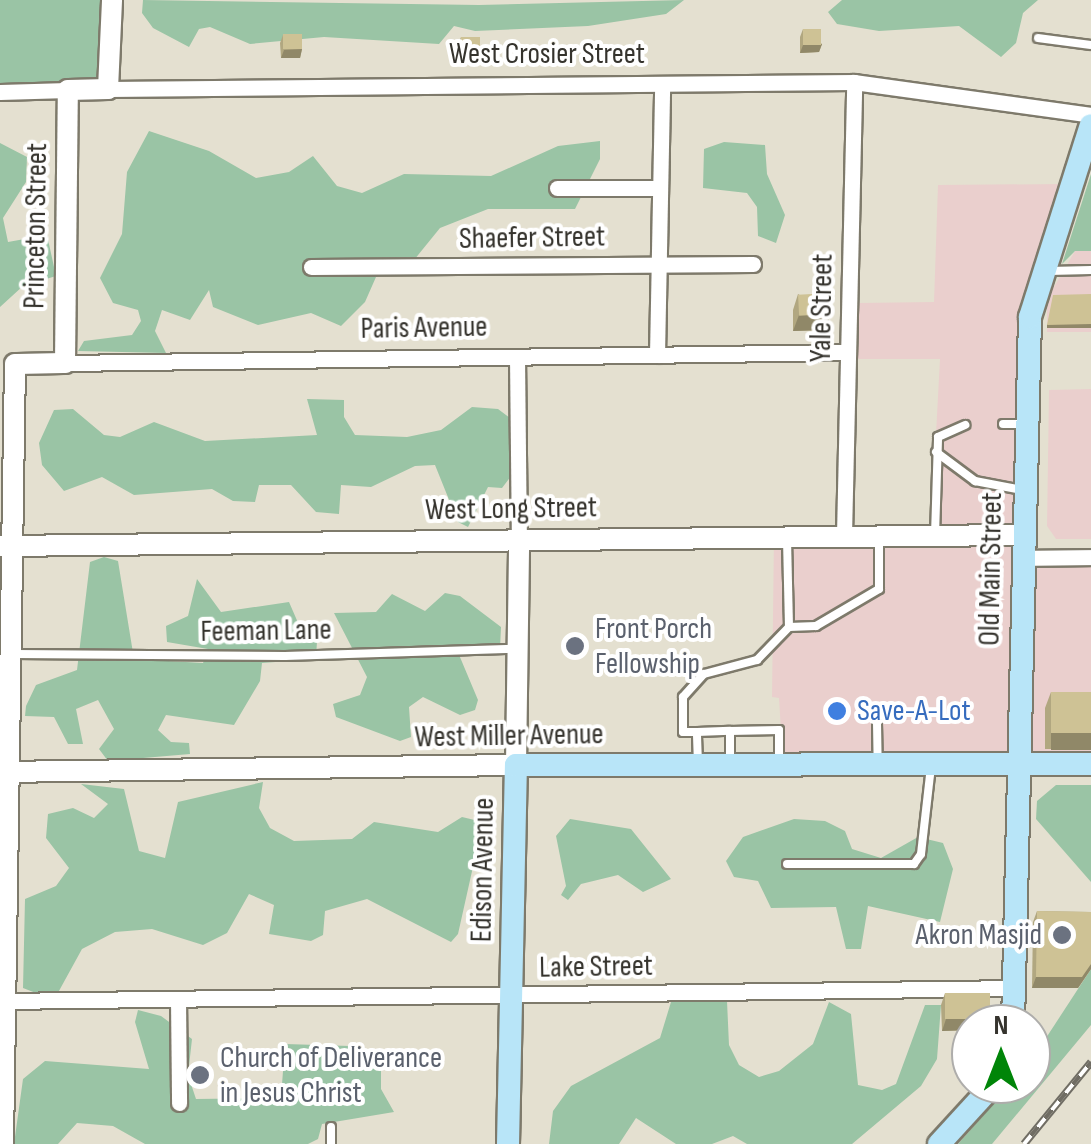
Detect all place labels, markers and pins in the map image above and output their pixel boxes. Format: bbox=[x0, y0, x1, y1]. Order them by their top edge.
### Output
place label: Front Porch Fellowship bbox=[595, 611, 712, 682]
marker: Front Porch Fellowship bbox=[564, 635, 586, 657]
place label: Save-A-Lot bbox=[857, 693, 971, 729]
marker: Save-A-Lot bbox=[826, 700, 848, 722]
place label: Akron Masjid bbox=[916, 917, 1042, 953]
marker: Akron Masjid bbox=[1051, 924, 1073, 946]
place label: Church of Deliverance in Jesus Christ bbox=[220, 1040, 442, 1110]
marker: Church of Deliverance in Jesus Christ bbox=[189, 1064, 211, 1086]

